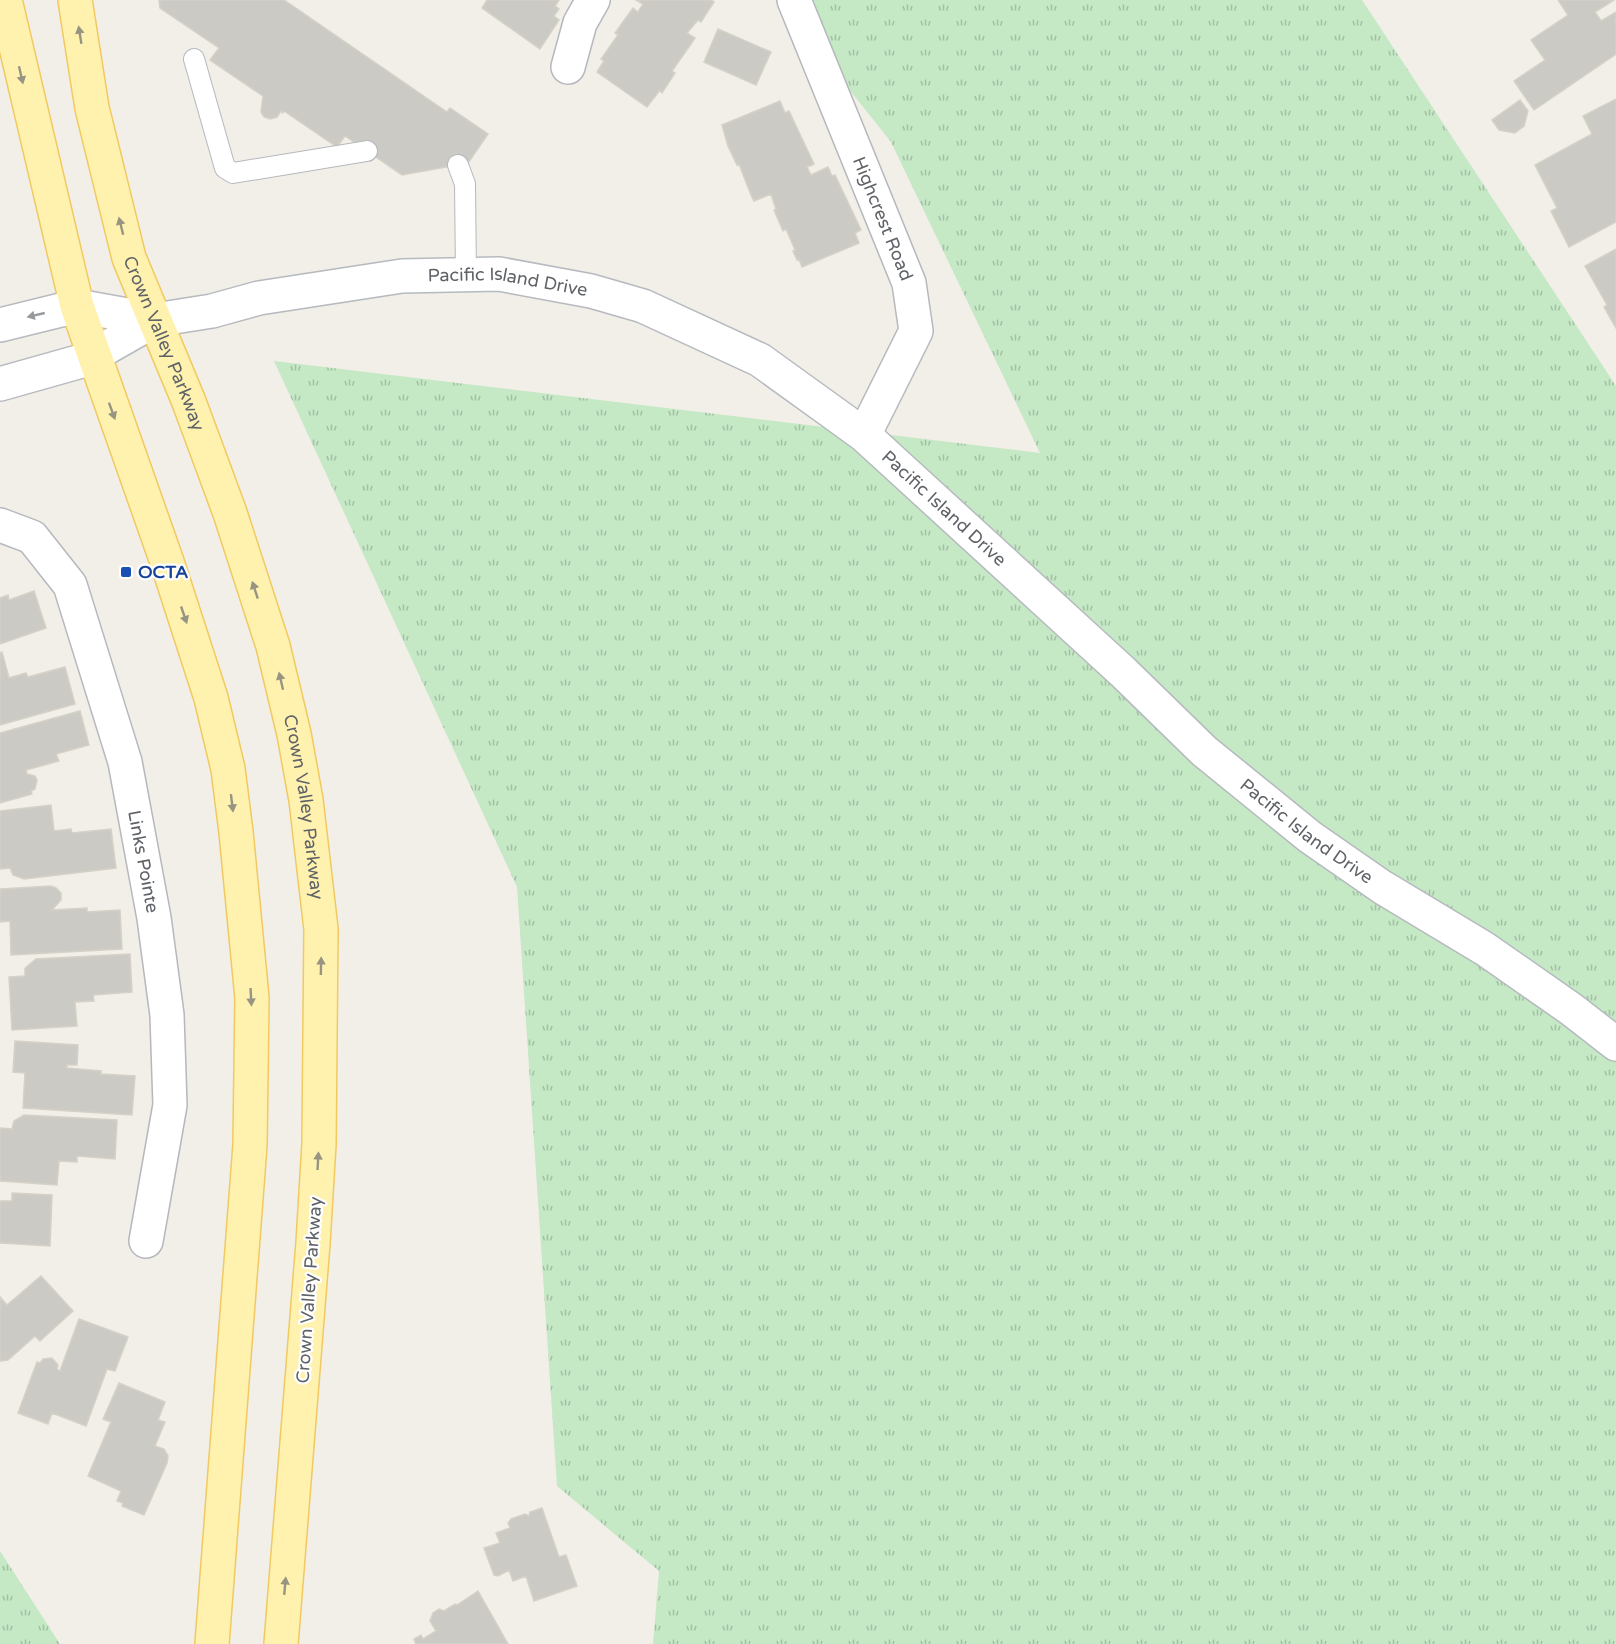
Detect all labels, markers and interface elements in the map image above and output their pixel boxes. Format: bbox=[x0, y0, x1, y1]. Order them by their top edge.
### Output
one-way arrow bbox=[76, 26, 85, 45]
one-way arrow bbox=[17, 66, 27, 84]
street label: Highcrest Road bbox=[848, 153, 918, 284]
one-way arrow bbox=[116, 217, 126, 235]
street label: Crown Valley Parkway bbox=[118, 252, 210, 434]
street label: Pacific Island Drive bbox=[427, 263, 589, 301]
one-way arrow bbox=[26, 311, 45, 321]
one-way arrow bbox=[108, 402, 118, 420]
street label: Pacific Island Drive bbox=[877, 446, 1011, 571]
place label: OCTA bbox=[138, 561, 188, 583]
marker: OCTA bbox=[119, 565, 133, 579]
one-way arrow bbox=[250, 581, 259, 599]
one-way arrow bbox=[180, 606, 190, 624]
one-way arrow bbox=[276, 672, 286, 691]
street label: Crown Valley Parkway bbox=[279, 712, 329, 901]
street label: Pacific Island Drive bbox=[1236, 774, 1377, 888]
one-way arrow bbox=[227, 794, 237, 813]
street label: Links Pointe bbox=[123, 808, 164, 915]
one-way arrow bbox=[316, 956, 326, 975]
one-way arrow bbox=[247, 988, 256, 1007]
one-way arrow bbox=[313, 1151, 323, 1170]
street label: Crown Valley Parkway bbox=[292, 1196, 327, 1384]
one-way arrow bbox=[281, 1576, 290, 1595]

